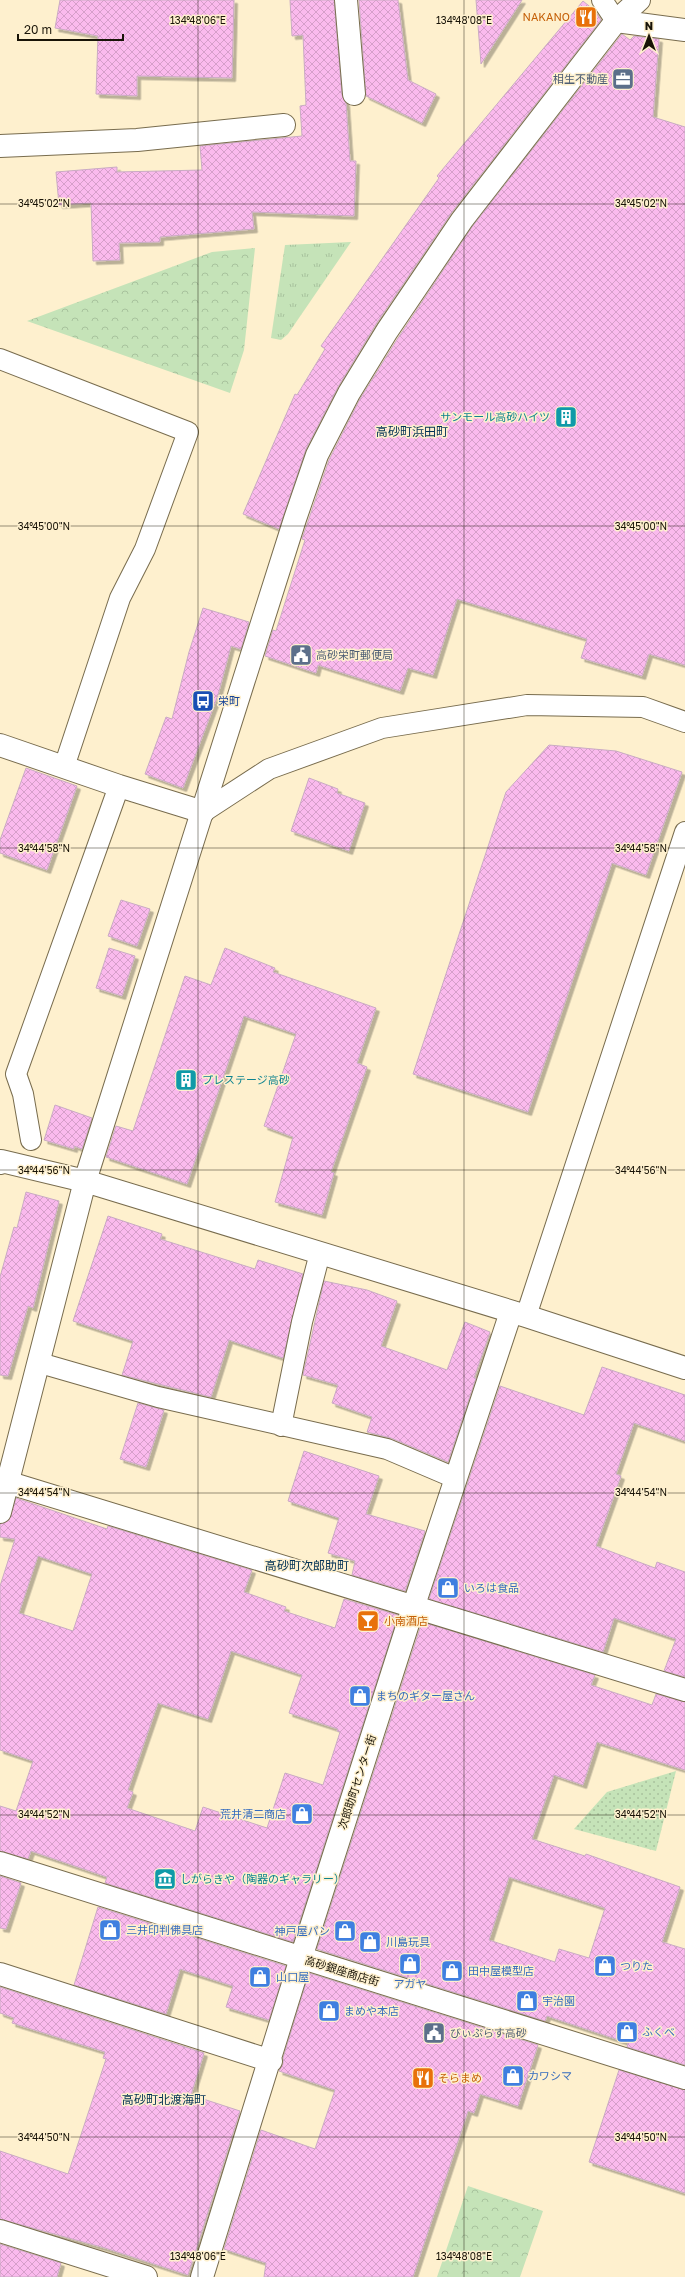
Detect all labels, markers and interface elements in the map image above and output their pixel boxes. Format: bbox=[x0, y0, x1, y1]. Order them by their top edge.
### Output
restaurant icon: NAKANO bbox=[573, 4, 599, 30]
place label: NAKANO bbox=[523, 10, 570, 23]
text: 134°48'06"E bbox=[170, 14, 226, 26]
text: 134°48'08"E bbox=[436, 14, 492, 26]
scale bar bbox=[18, 16, 123, 42]
north arrow bbox=[629, 16, 669, 56]
text: N bbox=[645, 19, 653, 32]
text: 20 m bbox=[24, 22, 52, 37]
office icon: 相生不動産 bbox=[610, 66, 636, 92]
place label: 相生不動産 bbox=[553, 72, 608, 85]
text: 34°45'02"N bbox=[18, 197, 70, 209]
text: 34°45'02"N bbox=[615, 197, 667, 209]
building icon: サンモール高砂ハイツ bbox=[553, 404, 579, 430]
place label: サンモール高砂ハイツ bbox=[440, 410, 550, 423]
district label: 高砂町浜田町 bbox=[376, 424, 448, 439]
text: 34°45'00"N bbox=[18, 520, 70, 532]
text: 34°45'00"N bbox=[615, 520, 667, 532]
public building icon: 高砂栄町郵便局 bbox=[288, 642, 314, 668]
place label: 高砂栄町郵便局 bbox=[316, 648, 393, 661]
bus stop icon: 栄町 bbox=[190, 688, 216, 714]
place label: 栄町 bbox=[218, 694, 240, 707]
text: 34°44'58"N bbox=[18, 842, 70, 854]
text: 34°44'58"N bbox=[615, 842, 667, 854]
building icon: プレステージ高砂 bbox=[173, 1067, 199, 1093]
place label: プレステージ高砂 bbox=[202, 1073, 290, 1086]
text: 34°44'56"N bbox=[18, 1164, 70, 1176]
text: 34°44'56"N bbox=[615, 1164, 667, 1176]
text: 34°44'54"N bbox=[18, 1486, 70, 1498]
text: 34°44'54"N bbox=[615, 1486, 667, 1498]
district label: 高砂町次郎助町 bbox=[265, 1558, 349, 1573]
shop icon: いろは食品 bbox=[435, 1575, 461, 1601]
place label: いろは食品 bbox=[464, 1581, 519, 1594]
bar icon: 小南酒店 bbox=[355, 1608, 381, 1634]
place label: 小南酒店 bbox=[384, 1614, 428, 1627]
shop icon: まちのギター屋さん bbox=[347, 1683, 373, 1709]
place label: まちのギター屋さん bbox=[376, 1689, 475, 1702]
street label: 次郎助町センター街 bbox=[335, 1733, 378, 1831]
shop icon: 荒井清二商店 bbox=[289, 1801, 315, 1827]
place label: 荒井清二商店 bbox=[220, 1807, 286, 1820]
text: 34°44'52"N bbox=[18, 1808, 70, 1820]
text: 34°44'52"N bbox=[615, 1808, 667, 1820]
museum icon: しがらきや（陶器のギャラリー） bbox=[152, 1866, 178, 1892]
place label: しがらきや（陶器のギャラリー） bbox=[180, 1872, 345, 1885]
shop icon: 三井印判佛具店 bbox=[97, 1917, 123, 1943]
shop icon: 神戸屋パン bbox=[332, 1918, 358, 1944]
place label: 三井印判佛具店 bbox=[126, 1923, 203, 1936]
place label: 神戸屋パン bbox=[274, 1924, 330, 1937]
shop icon: 川島玩具 bbox=[357, 1929, 383, 1955]
place label: 川島玩具 bbox=[386, 1935, 430, 1948]
shop icon: アガヤ bbox=[397, 1951, 423, 1977]
street label: 高砂銀座商店街 bbox=[303, 1953, 381, 1988]
shop icon: つりた bbox=[592, 1953, 618, 1979]
shop icon: 田中屋模型店 bbox=[439, 1958, 465, 1984]
place label: つりた bbox=[620, 1959, 653, 1972]
shop icon: 山口屋 bbox=[247, 1964, 273, 1990]
place label: 田中屋模型店 bbox=[468, 1964, 534, 1977]
place label: 山口屋 bbox=[276, 1970, 309, 1983]
place label: アガヤ bbox=[394, 1977, 427, 1990]
shop icon: 宇治園 bbox=[514, 1988, 540, 2014]
place label: 宇治園 bbox=[542, 1994, 575, 2007]
shop icon: まめや本店 bbox=[316, 1998, 342, 2024]
place label: まめや本店 bbox=[344, 2004, 399, 2017]
shop icon: ふくべ bbox=[614, 2019, 640, 2045]
public building icon: びぃぷらす高砂 bbox=[421, 2020, 447, 2046]
place label: ふくべ bbox=[642, 2025, 675, 2038]
place label: びぃぷらす高砂 bbox=[450, 2026, 527, 2039]
shop icon: カワシマ bbox=[500, 2063, 526, 2089]
restaurant icon: そらまめ bbox=[410, 2065, 436, 2091]
place label: カワシマ bbox=[528, 2069, 572, 2082]
place label: そらまめ bbox=[438, 2071, 482, 2084]
district label: 高砂町北渡海町 bbox=[122, 2092, 206, 2107]
text: 34°44'50"N bbox=[18, 2131, 70, 2143]
text: 34°44'50"N bbox=[615, 2131, 667, 2143]
text: 134°48'06"E bbox=[170, 2250, 226, 2262]
text: 134°48'08"E bbox=[436, 2250, 492, 2262]

